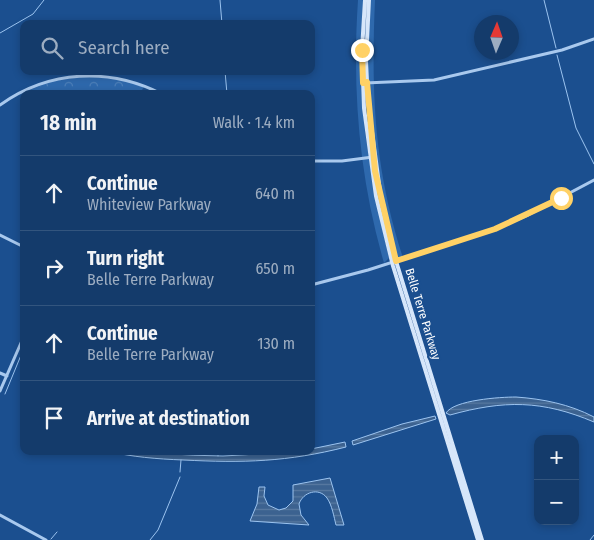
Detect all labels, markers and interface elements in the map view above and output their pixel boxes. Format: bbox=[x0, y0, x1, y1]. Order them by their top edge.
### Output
north arrow bbox=[474, 15, 519, 60]
search box bbox=[20, 20, 315, 75]
icon: search bbox=[38, 34, 66, 62]
text: Search here bbox=[78, 36, 170, 59]
route end bbox=[351, 39, 374, 62]
text: 18 min bbox=[40, 110, 97, 136]
text: Walk · 1.4 km bbox=[213, 113, 295, 132]
text: Continue bbox=[87, 172, 158, 195]
icon: ahead bbox=[40, 179, 68, 207]
text: 640 m bbox=[255, 184, 295, 203]
route start bbox=[550, 187, 573, 210]
text: Whiteview Parkway bbox=[87, 195, 211, 214]
text: Turn right bbox=[87, 247, 164, 270]
icon: right bbox=[40, 254, 68, 282]
text: 650 m bbox=[255, 259, 295, 278]
street label: Belle Terre Parkway bbox=[402, 266, 444, 362]
text: Belle Terre Parkway bbox=[87, 270, 214, 289]
text: Continue bbox=[87, 322, 158, 345]
icon: ahead bbox=[40, 329, 68, 357]
text: 130 m bbox=[257, 334, 295, 353]
text: Belle Terre Parkway bbox=[87, 345, 214, 364]
icon: arrive bbox=[40, 404, 68, 432]
text: Arrive at destination bbox=[87, 407, 250, 430]
map controls bbox=[534, 435, 579, 525]
button: + bbox=[534, 435, 579, 480]
button: − bbox=[534, 480, 579, 525]

